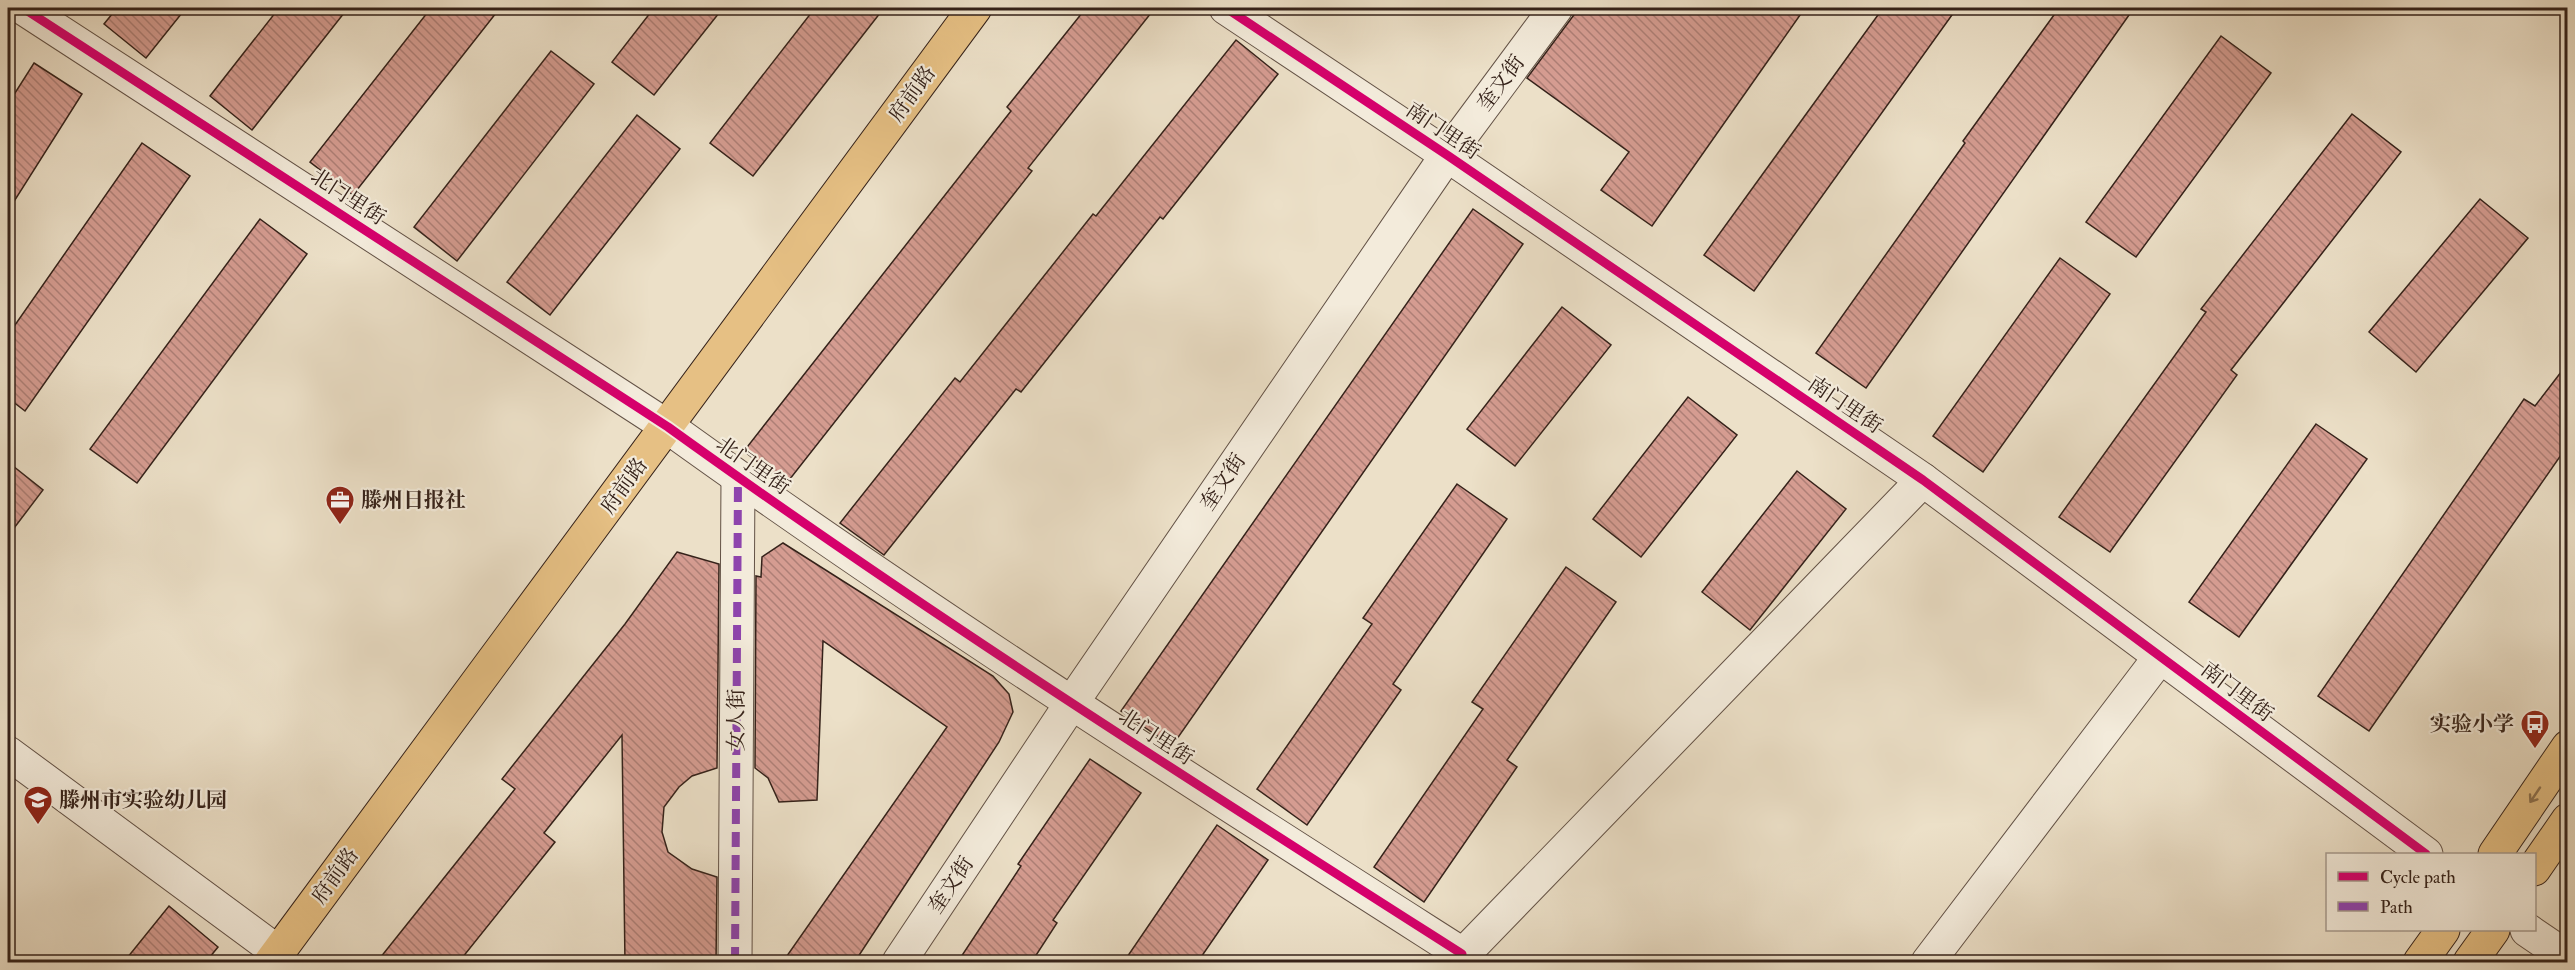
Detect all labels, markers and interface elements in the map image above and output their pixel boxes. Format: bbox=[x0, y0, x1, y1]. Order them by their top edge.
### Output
street label: 奎文街 bbox=[1471, 50, 1531, 116]
street label: 府前路 bbox=[883, 61, 941, 127]
street label: 南门里街 bbox=[1401, 96, 1485, 166]
street label: 北门里街 bbox=[305, 163, 391, 231]
street label: 南门里街 bbox=[1803, 370, 1887, 440]
street label: 北门里街 bbox=[711, 431, 795, 501]
street label: 奎文街 bbox=[1194, 448, 1252, 516]
street label: 府前路 bbox=[595, 453, 653, 519]
office icon: 滕州日报社 bbox=[324, 484, 356, 526]
place label: 滕州日报社 bbox=[361, 487, 466, 514]
street label: 南门里街 bbox=[2195, 656, 2279, 728]
street label: 女人街 bbox=[723, 689, 750, 752]
street label: 北门里街 bbox=[1113, 703, 1199, 771]
bus stop icon: 实验小学 bbox=[2519, 708, 2551, 750]
place label: 实验小学 bbox=[2430, 711, 2514, 738]
school or university icon: 滕州市实验幼儿园 bbox=[22, 784, 54, 826]
place label: 滕州市实验幼儿园 bbox=[59, 787, 227, 814]
one-way arrow bbox=[2529, 787, 2541, 803]
street label: 府前路 bbox=[306, 843, 364, 909]
street label: 奎文街 bbox=[922, 851, 980, 919]
legend bbox=[2326, 853, 2536, 931]
text: Cycle path bbox=[2380, 866, 2456, 889]
text: Path bbox=[2380, 896, 2413, 919]

